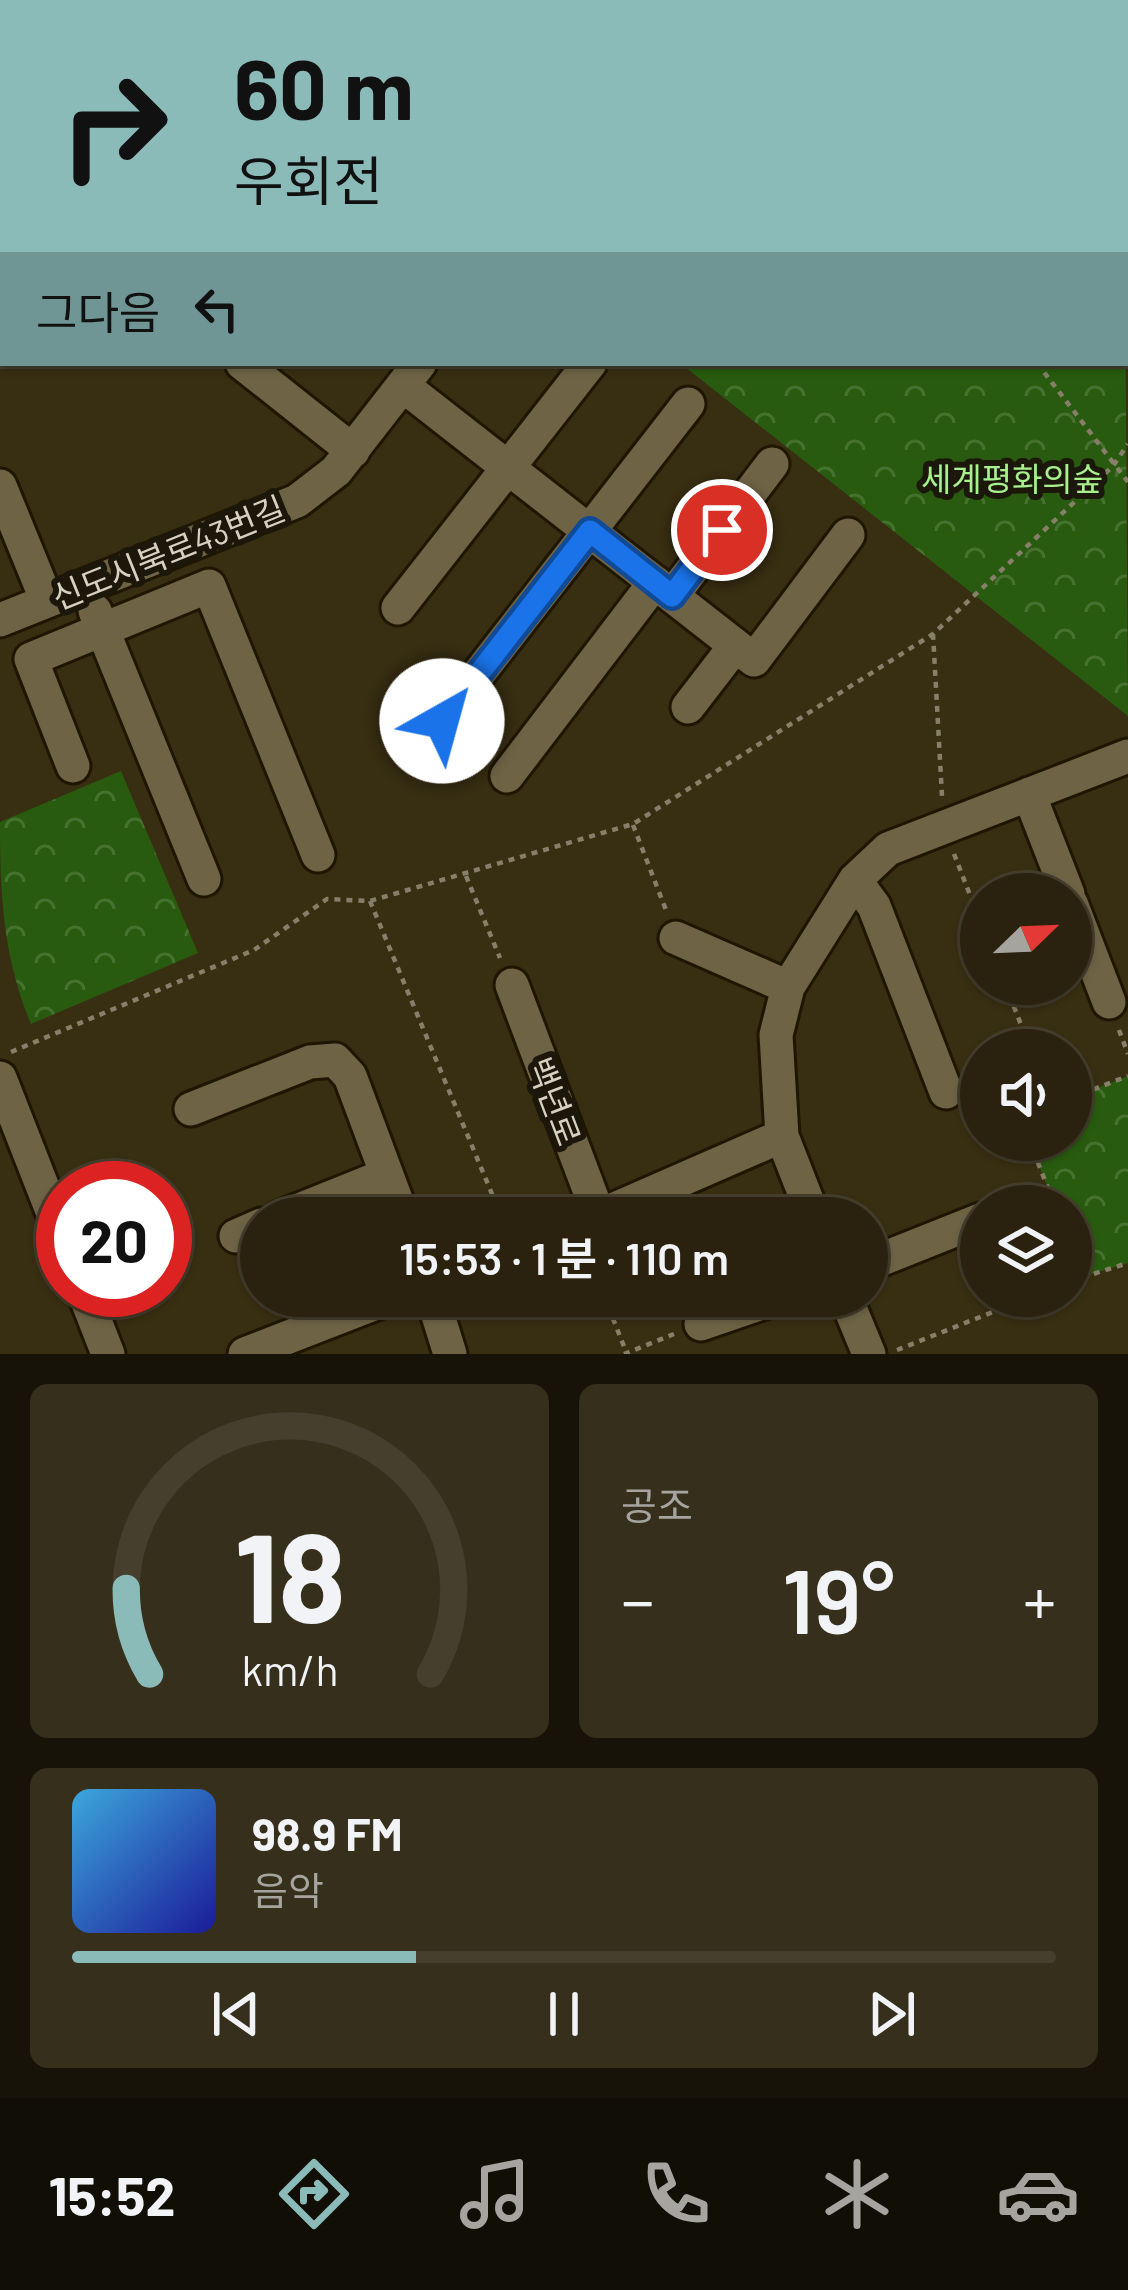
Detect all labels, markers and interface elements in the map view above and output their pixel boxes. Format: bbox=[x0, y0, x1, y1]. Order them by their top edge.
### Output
text: 60 m bbox=[234, 36, 414, 137]
icon: right bbox=[36, 48, 192, 204]
text: 우회전 bbox=[234, 147, 383, 212]
icon: left bbox=[184, 276, 250, 342]
text: 그다음 bbox=[36, 284, 160, 338]
park label: 세계평화의숲 bbox=[921, 458, 1103, 498]
pin bbox=[671, 479, 773, 581]
street label: 신도시북로43번길 bbox=[46, 487, 290, 617]
icon: arrive bbox=[689, 497, 755, 563]
position arrow bbox=[379, 658, 505, 784]
north arrow bbox=[960, 873, 1092, 1005]
map controls bbox=[960, 873, 1092, 1317]
button: sound bbox=[960, 1029, 1092, 1161]
street label: 백년로 bbox=[520, 1051, 590, 1151]
speed limit sign: 20 bbox=[36, 1161, 192, 1317]
button: layers bbox=[960, 1185, 1092, 1317]
text: 15:53 · 1 분 · 110 m bbox=[399, 1230, 729, 1284]
text: 공조 bbox=[621, 1481, 693, 1528]
text: 18 bbox=[234, 1498, 345, 1648]
text: 19° bbox=[782, 1544, 895, 1652]
text: − bbox=[621, 1559, 654, 1638]
text: + bbox=[1023, 1559, 1056, 1638]
text: km/h bbox=[241, 1643, 338, 1695]
text: 98.9 FM bbox=[252, 1806, 403, 1860]
text: 음악 bbox=[252, 1866, 324, 1913]
icon: previous bbox=[203, 1981, 269, 2047]
icon: pause bbox=[531, 1981, 597, 2047]
icon: next bbox=[859, 1981, 925, 2047]
icon: directions bbox=[272, 2152, 356, 2236]
icon: music bbox=[453, 2152, 537, 2236]
icon: phone bbox=[634, 2152, 718, 2236]
icon: climate bbox=[815, 2152, 899, 2236]
icon: car bbox=[996, 2152, 1080, 2236]
text: 15:52 bbox=[48, 2162, 176, 2227]

